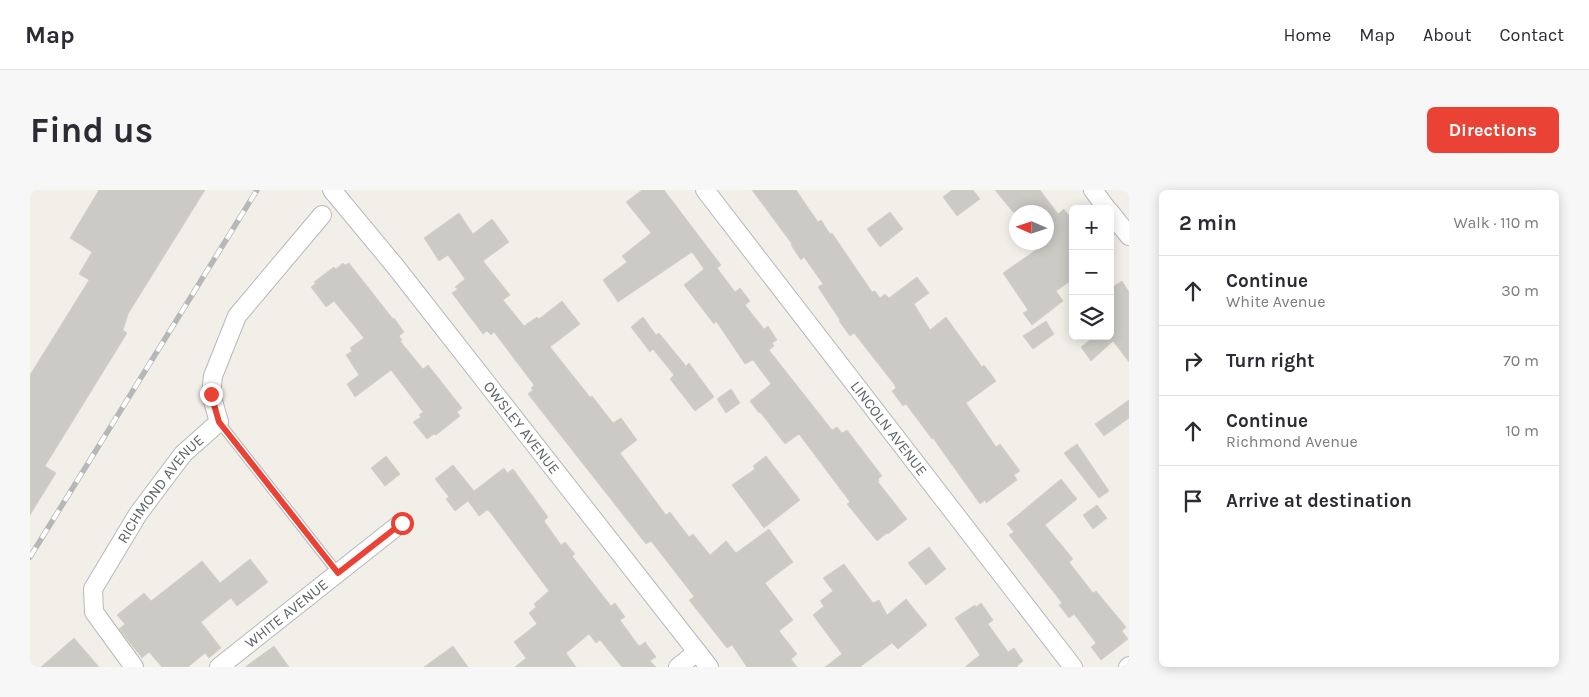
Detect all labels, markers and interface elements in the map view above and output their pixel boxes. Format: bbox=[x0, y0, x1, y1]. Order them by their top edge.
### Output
text: Map bbox=[25, 21, 75, 49]
text: Home bbox=[1283, 24, 1331, 46]
text: Map bbox=[1359, 24, 1395, 46]
text: About bbox=[1423, 24, 1472, 46]
text: Contact bbox=[1500, 24, 1564, 46]
button: Directions bbox=[1427, 107, 1559, 153]
text: Find us bbox=[30, 110, 153, 151]
north arrow bbox=[1009, 205, 1054, 250]
map controls bbox=[1069, 205, 1114, 340]
button: + bbox=[1069, 205, 1114, 250]
text: 2 min bbox=[1179, 211, 1237, 235]
text: Walk · 110 m bbox=[1454, 213, 1539, 232]
button: − bbox=[1069, 250, 1114, 295]
text: Continue bbox=[1226, 270, 1308, 292]
icon: ahead bbox=[1179, 277, 1207, 305]
text: 30 m bbox=[1501, 281, 1539, 300]
text: White Avenue bbox=[1226, 292, 1325, 311]
button: layers bbox=[1069, 295, 1114, 340]
icon: right bbox=[1179, 347, 1207, 375]
text: Turn right bbox=[1226, 350, 1315, 372]
text: 70 m bbox=[1503, 351, 1539, 370]
street label: LINCOLN AVENUE bbox=[847, 377, 931, 479]
street label: OWSLEY AVENUE bbox=[480, 378, 563, 478]
route end bbox=[200, 383, 223, 406]
text: Continue bbox=[1226, 410, 1308, 432]
icon: ahead bbox=[1179, 417, 1207, 445]
text: 10 m bbox=[1505, 421, 1539, 440]
street label: RICHMOND AVENUE bbox=[113, 431, 207, 547]
text: Richmond Avenue bbox=[1226, 432, 1358, 451]
icon: arrive bbox=[1179, 487, 1207, 515]
text: Arrive at destination bbox=[1226, 490, 1412, 512]
route start bbox=[391, 512, 414, 535]
street label: WHITE AVENUE bbox=[241, 575, 332, 652]

